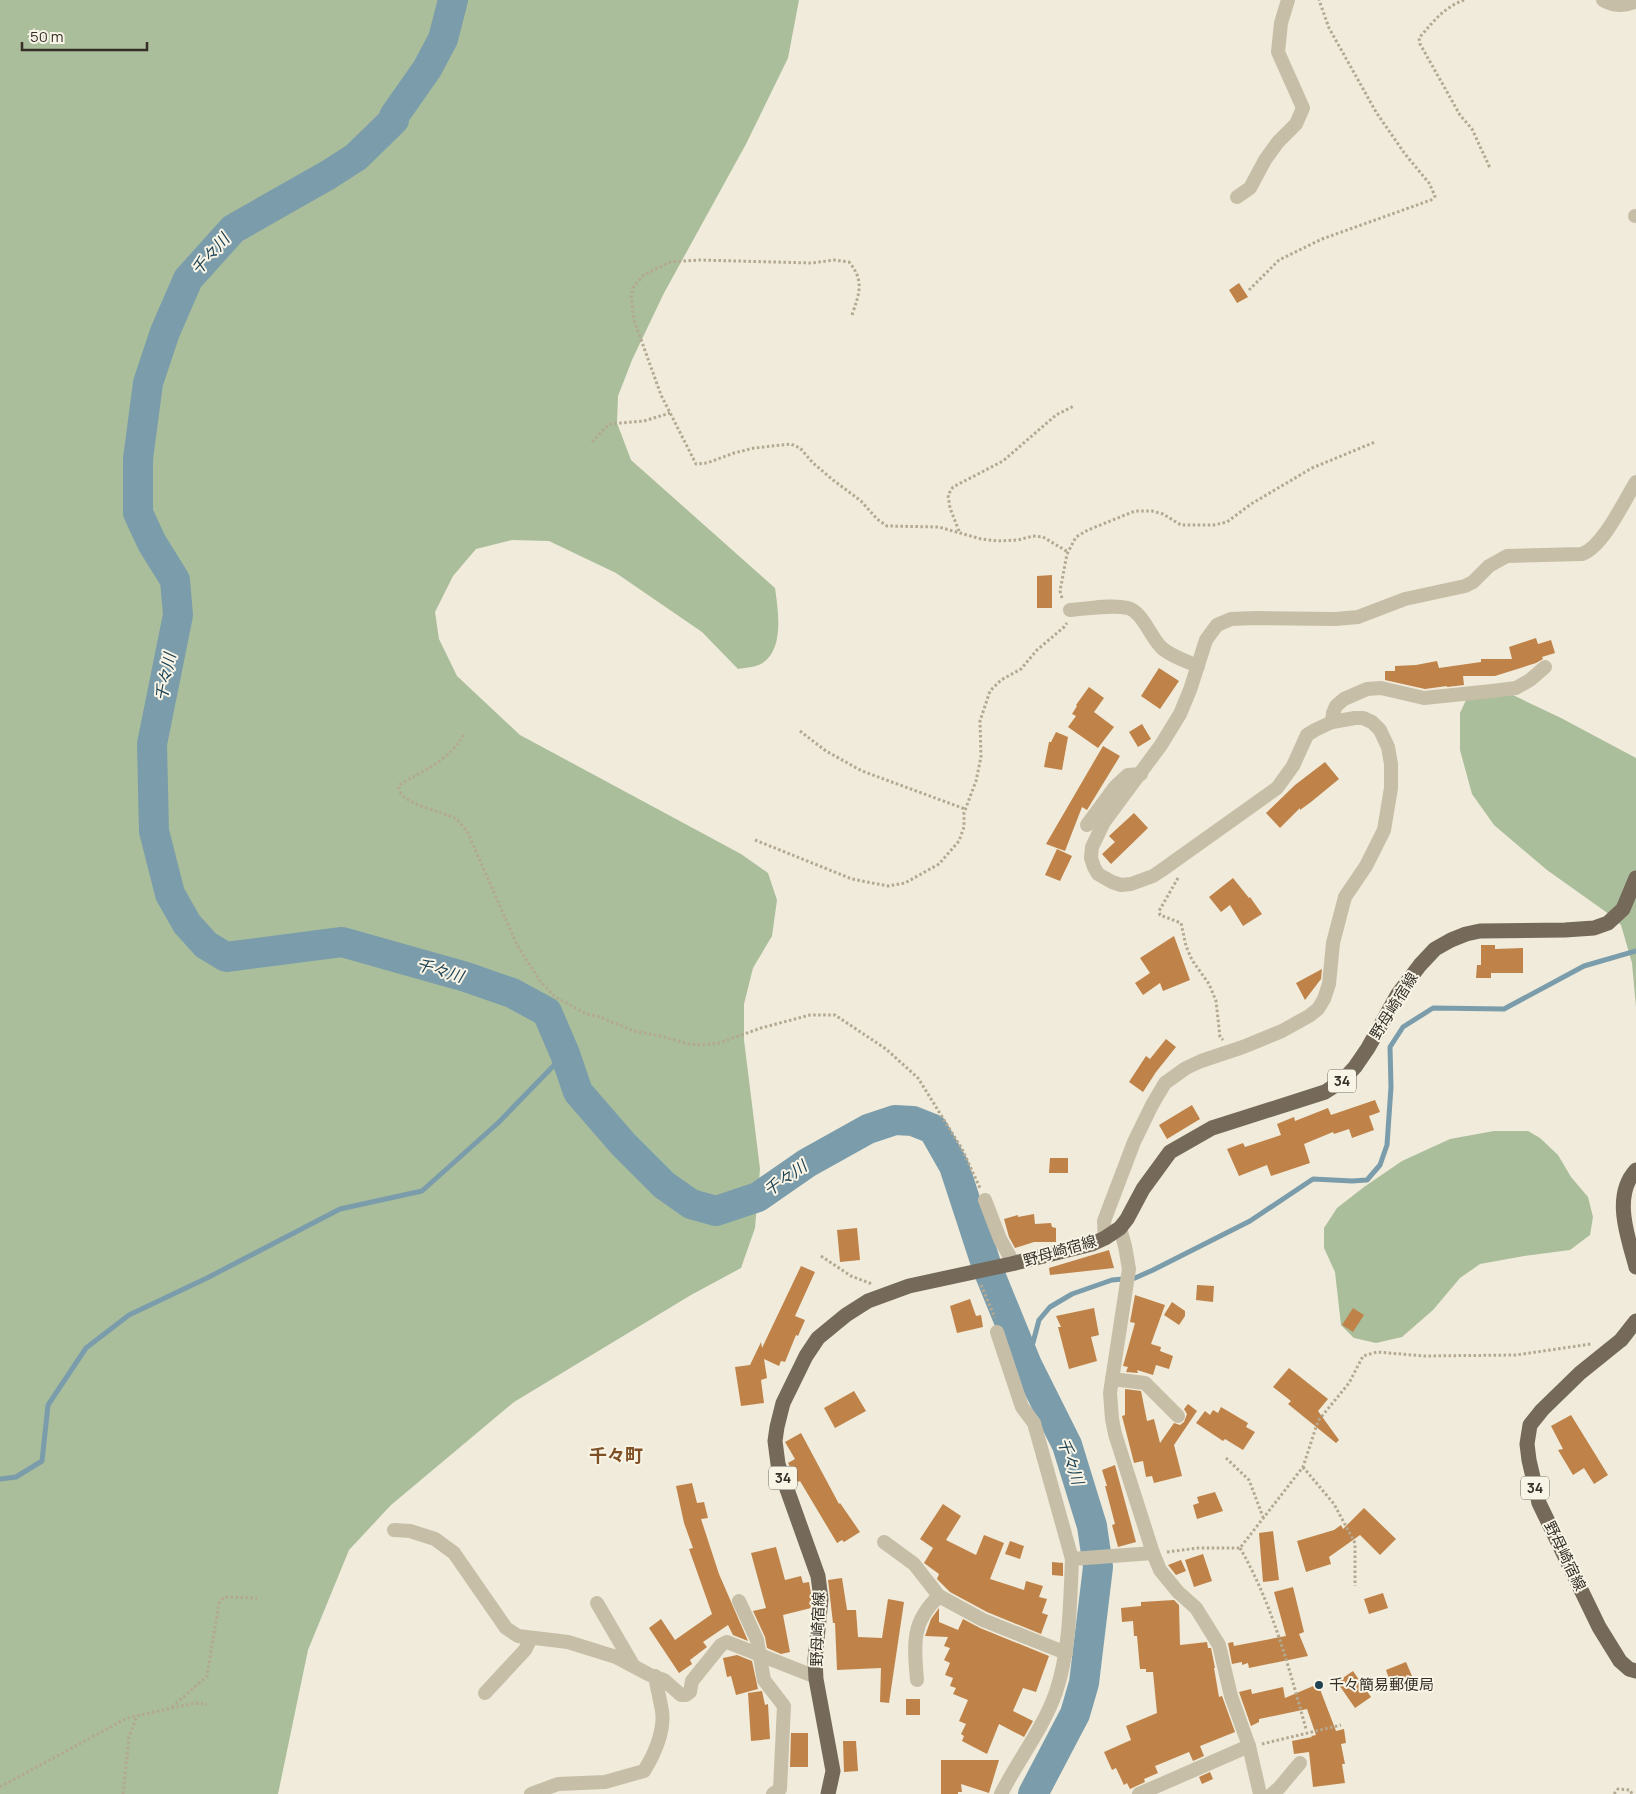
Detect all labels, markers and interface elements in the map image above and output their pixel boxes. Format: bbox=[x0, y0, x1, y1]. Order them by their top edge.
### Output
scale bar bbox=[22, 20, 148, 52]
text: 50 m bbox=[30, 26, 64, 47]
water label: 千々川 bbox=[186, 227, 235, 279]
water label: 千々川 bbox=[150, 649, 181, 703]
water label: 千々川 bbox=[414, 953, 468, 988]
street label: 野母崎宿線 bbox=[1365, 968, 1422, 1043]
road number: 34 bbox=[1328, 1070, 1356, 1092]
water label: 千々川 bbox=[759, 1154, 813, 1201]
street label: 野母崎宿線 bbox=[1021, 1230, 1099, 1271]
water label: 千々川 bbox=[1053, 1435, 1090, 1489]
district label: 千々町 bbox=[589, 1443, 643, 1467]
road number: 34 bbox=[769, 1466, 797, 1490]
road number: 34 bbox=[1521, 1476, 1549, 1500]
street label: 野母崎宿線 bbox=[1540, 1517, 1591, 1594]
street label: 野母崎宿線 bbox=[806, 1591, 829, 1667]
place label: 千々簡易郵便局 bbox=[1329, 1674, 1434, 1695]
marker: 千々簡易郵便局 bbox=[1313, 1679, 1325, 1691]

